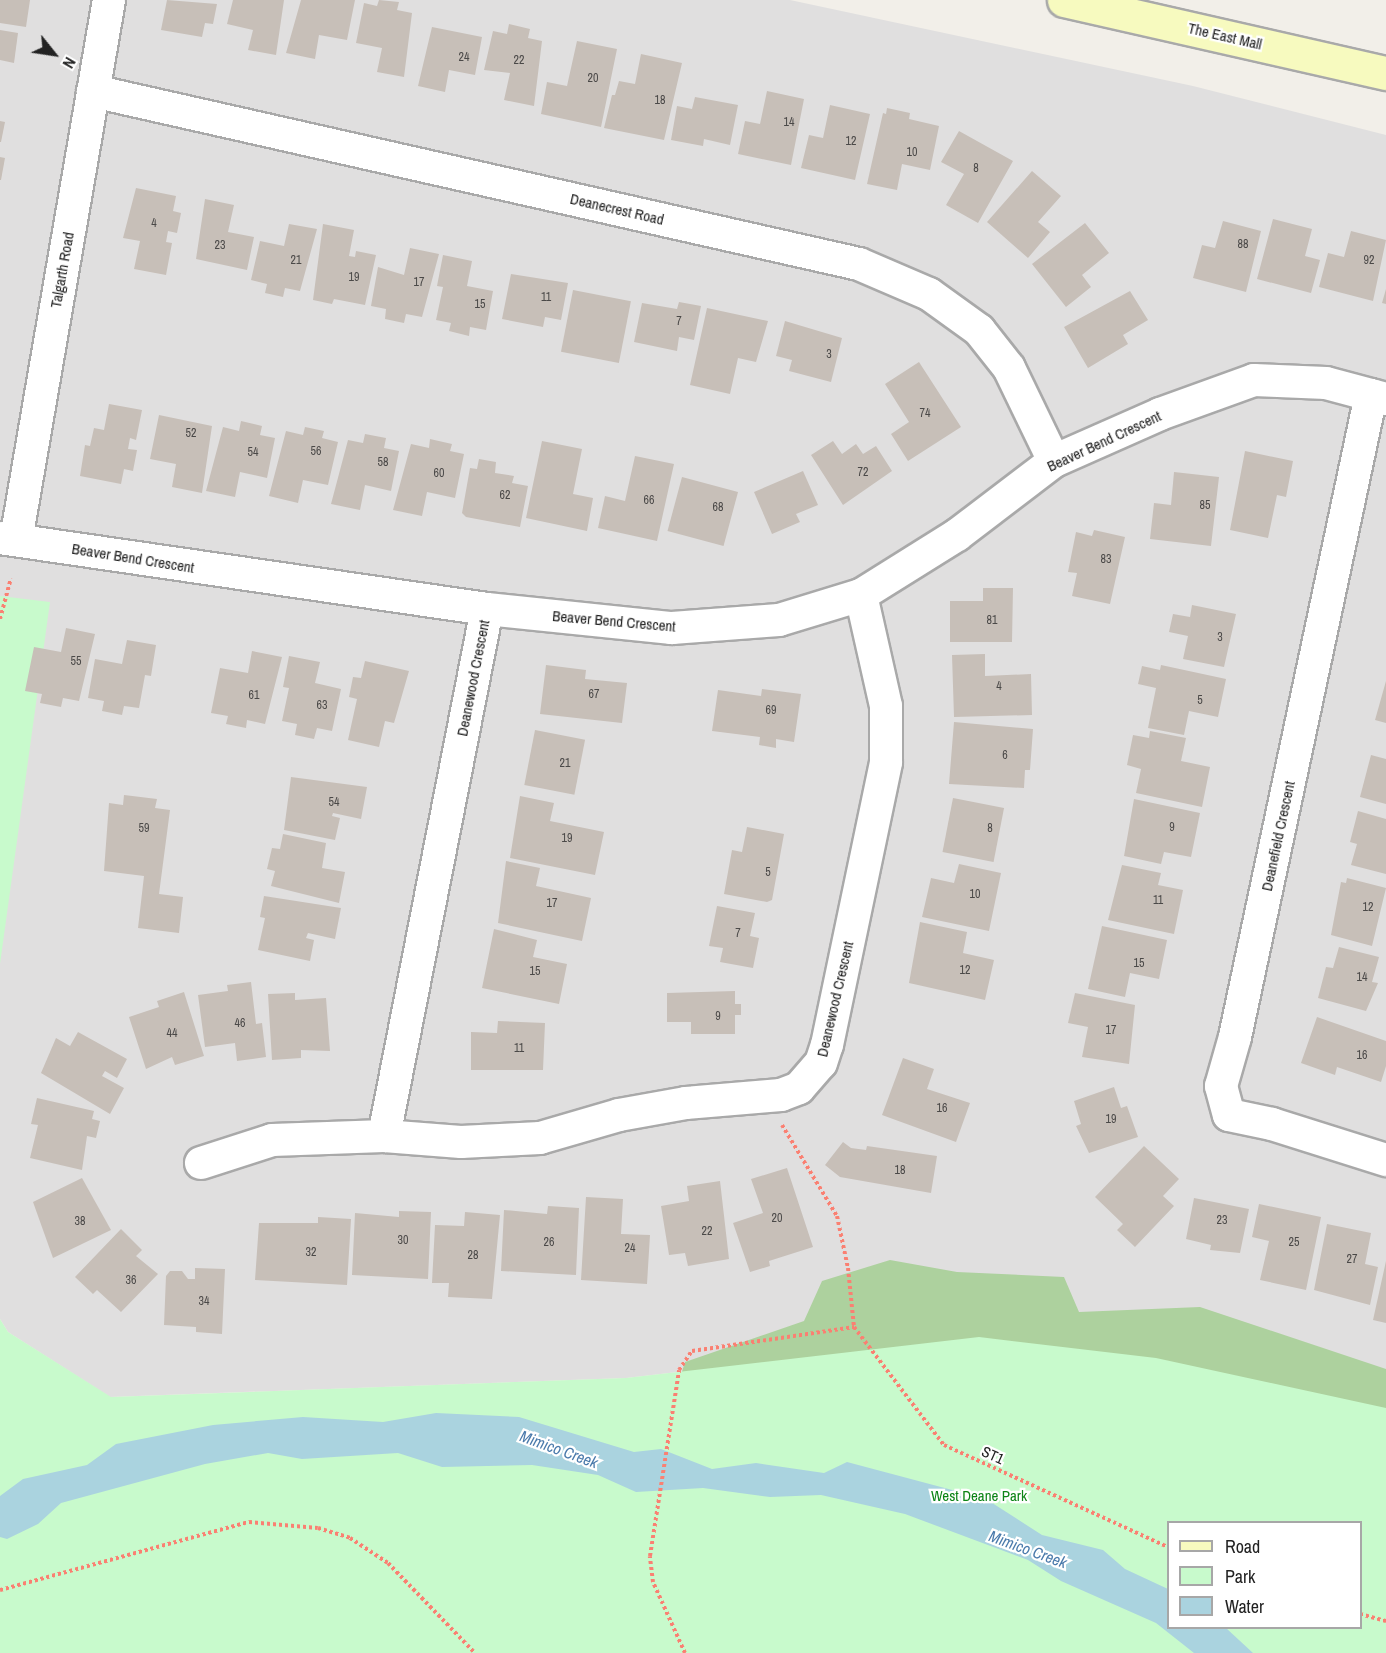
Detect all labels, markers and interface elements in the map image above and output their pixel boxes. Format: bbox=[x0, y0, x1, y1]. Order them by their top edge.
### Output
street label: The East Mall bbox=[1186, 19, 1264, 53]
north arrow bbox=[24, 24, 84, 84]
house number: 24 bbox=[459, 51, 469, 65]
text: N bbox=[58, 53, 81, 73]
house number: 22 bbox=[514, 54, 524, 68]
house number: 20 bbox=[588, 72, 598, 86]
house number: 18 bbox=[655, 94, 665, 108]
house number: 14 bbox=[784, 116, 794, 130]
house number: 12 bbox=[846, 135, 856, 149]
house number: 10 bbox=[907, 146, 917, 160]
house number: 8 bbox=[973, 162, 979, 176]
street label: Deanecrest Road bbox=[568, 189, 666, 229]
house number: 4 bbox=[151, 217, 157, 231]
street label: Talgarth Road bbox=[46, 231, 78, 309]
house number: 88 bbox=[1238, 238, 1248, 252]
house number: 23 bbox=[215, 239, 225, 253]
house number: 21 bbox=[291, 254, 301, 268]
house number: 92 bbox=[1364, 254, 1374, 268]
house number: 19 bbox=[349, 271, 359, 285]
house number: 17 bbox=[414, 276, 424, 290]
house number: 11 bbox=[541, 291, 551, 305]
house number: 15 bbox=[475, 298, 485, 312]
house number: 7 bbox=[676, 315, 682, 329]
house number: 3 bbox=[826, 348, 832, 362]
house number: 74 bbox=[920, 407, 930, 421]
street label: Beaver Bend Crescent bbox=[1044, 407, 1164, 475]
house number: 52 bbox=[186, 427, 196, 441]
house number: 56 bbox=[311, 445, 321, 459]
house number: 54 bbox=[248, 446, 258, 460]
house number: 58 bbox=[378, 456, 388, 470]
house number: 72 bbox=[858, 466, 868, 480]
house number: 60 bbox=[434, 467, 444, 481]
house number: 62 bbox=[500, 489, 510, 503]
house number: 66 bbox=[644, 494, 654, 508]
house number: 85 bbox=[1200, 499, 1210, 513]
house number: 68 bbox=[713, 501, 723, 515]
street label: Beaver Bend Crescent bbox=[70, 539, 196, 577]
house number: 83 bbox=[1101, 553, 1111, 567]
street label: Beaver Bend Crescent bbox=[552, 607, 676, 635]
house number: 81 bbox=[987, 614, 997, 628]
street label: Deanewood Crescent bbox=[453, 618, 493, 738]
house number: 3 bbox=[1217, 631, 1223, 645]
house number: 55 bbox=[71, 655, 81, 669]
house number: 4 bbox=[996, 680, 1002, 694]
house number: 67 bbox=[589, 688, 599, 702]
house number: 61 bbox=[249, 689, 259, 703]
house number: 5 bbox=[1197, 694, 1203, 708]
house number: 63 bbox=[317, 699, 327, 713]
house number: 69 bbox=[766, 704, 776, 718]
house number: 6 bbox=[1002, 749, 1008, 763]
house number: 21 bbox=[560, 757, 570, 771]
street label: Deanefield Crescent bbox=[1258, 779, 1298, 893]
house number: 54 bbox=[329, 796, 339, 810]
house number: 9 bbox=[1169, 821, 1175, 835]
house number: 59 bbox=[139, 822, 149, 836]
house number: 8 bbox=[987, 822, 993, 836]
house number: 19 bbox=[562, 832, 572, 846]
house number: 5 bbox=[765, 866, 771, 880]
house number: 10 bbox=[970, 888, 980, 902]
house number: 11 bbox=[1153, 894, 1163, 908]
house number: 17 bbox=[547, 897, 557, 911]
house number: 12 bbox=[1363, 901, 1373, 915]
house number: 7 bbox=[735, 927, 741, 941]
street label: Deanewood Crescent bbox=[813, 939, 857, 1059]
house number: 15 bbox=[1134, 957, 1144, 971]
house number: 12 bbox=[960, 964, 970, 978]
house number: 15 bbox=[530, 965, 540, 979]
house number: 14 bbox=[1357, 971, 1367, 985]
house number: 9 bbox=[715, 1010, 721, 1024]
house number: 46 bbox=[235, 1017, 245, 1031]
house number: 17 bbox=[1106, 1024, 1116, 1038]
house number: 44 bbox=[167, 1027, 177, 1041]
house number: 11 bbox=[514, 1042, 524, 1056]
house number: 16 bbox=[1357, 1049, 1367, 1063]
house number: 16 bbox=[937, 1102, 947, 1116]
house number: 19 bbox=[1106, 1113, 1116, 1127]
house number: 18 bbox=[895, 1164, 905, 1178]
house number: 20 bbox=[772, 1212, 782, 1226]
house number: 23 bbox=[1217, 1214, 1227, 1228]
house number: 38 bbox=[75, 1215, 85, 1229]
house number: 22 bbox=[702, 1225, 712, 1239]
house number: 30 bbox=[398, 1234, 408, 1248]
house number: 26 bbox=[544, 1236, 554, 1250]
house number: 25 bbox=[1289, 1236, 1299, 1250]
house number: 24 bbox=[625, 1242, 635, 1256]
house number: 32 bbox=[306, 1246, 316, 1260]
house number: 28 bbox=[468, 1249, 478, 1263]
house number: 27 bbox=[1347, 1253, 1357, 1267]
house number: 36 bbox=[126, 1274, 136, 1288]
house number: 34 bbox=[199, 1295, 209, 1309]
water label: Mimico Creek bbox=[517, 1426, 601, 1472]
street label: ST1 bbox=[979, 1442, 1007, 1468]
park label: West Deane Park bbox=[931, 1487, 1027, 1505]
legend bbox=[1167, 1521, 1362, 1629]
water label: Mimico Creek bbox=[986, 1526, 1070, 1572]
text: Road bbox=[1225, 1534, 1260, 1559]
text: Park bbox=[1225, 1564, 1255, 1589]
text: Water bbox=[1225, 1594, 1264, 1619]

